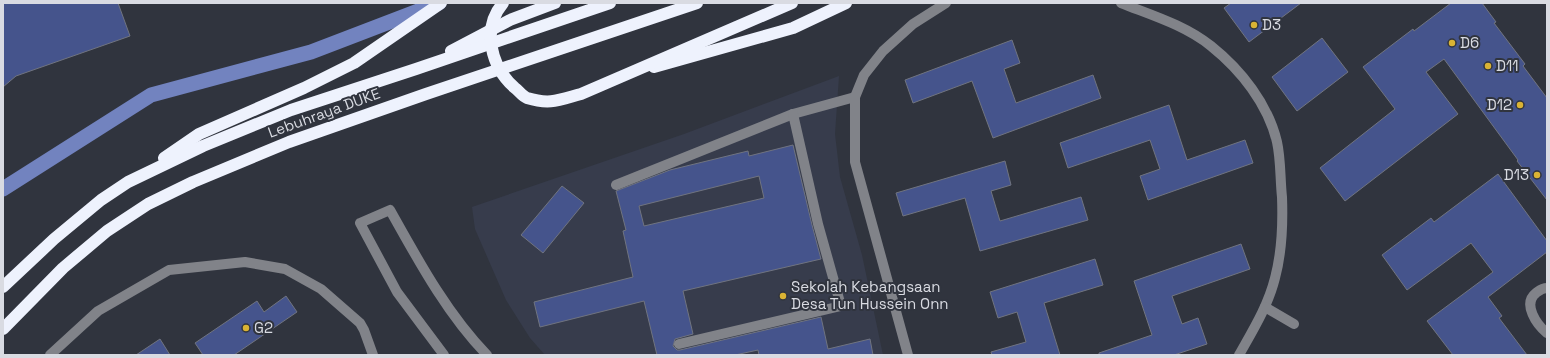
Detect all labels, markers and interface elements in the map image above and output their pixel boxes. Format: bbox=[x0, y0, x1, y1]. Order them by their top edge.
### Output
place label: D3 bbox=[1262, 15, 1281, 34]
marker: D3 bbox=[1249, 20, 1259, 30]
place label: D6 bbox=[1460, 33, 1479, 52]
marker: D6 bbox=[1447, 38, 1457, 48]
place label: D11 bbox=[1496, 56, 1519, 75]
marker: D11 bbox=[1483, 61, 1493, 71]
street label: Lebuhraya DUKE bbox=[265, 83, 383, 142]
place label: D12 bbox=[1487, 95, 1512, 114]
marker: D12 bbox=[1515, 100, 1525, 110]
place label: D13 bbox=[1504, 165, 1529, 184]
marker: D13 bbox=[1532, 170, 1542, 180]
place label: Sekolah Kebangsaan Desa Tun Hussein Onn bbox=[791, 277, 949, 313]
marker: Sekolah Kebangsaan Desa Tun Hussein Onn bbox=[778, 291, 788, 301]
place label: G2 bbox=[254, 318, 273, 337]
marker: G2 bbox=[241, 323, 251, 333]

